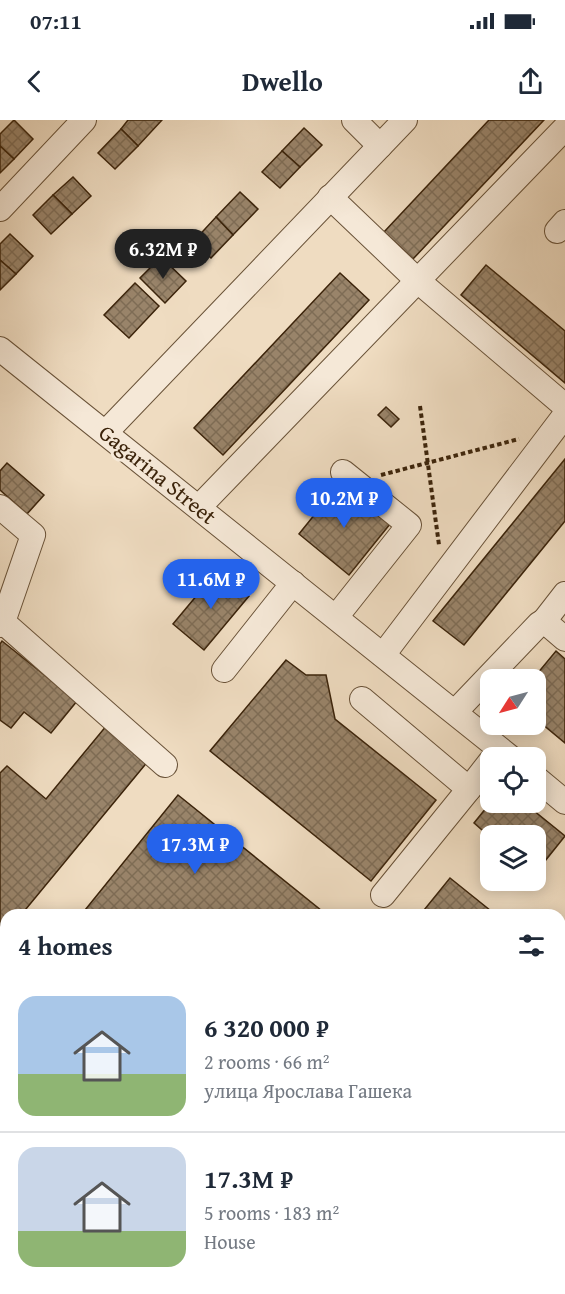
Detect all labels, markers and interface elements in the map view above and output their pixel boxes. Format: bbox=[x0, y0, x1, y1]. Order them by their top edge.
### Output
text: 07:11 bbox=[30, 5, 82, 37]
text: Dwello bbox=[242, 61, 323, 101]
icon: back bbox=[18, 65, 51, 98]
icon: share bbox=[514, 65, 547, 98]
pin: 6.32M ₽ bbox=[108, 229, 218, 280]
text: 6.32M ₽ bbox=[129, 234, 197, 263]
street label: Gagarina Street bbox=[92, 417, 224, 532]
pin: 10.2M ₽ bbox=[289, 478, 399, 529]
text: 10.2M ₽ bbox=[310, 483, 378, 512]
pin: 11.6M ₽ bbox=[156, 559, 266, 610]
text: 11.6M ₽ bbox=[177, 564, 245, 593]
north arrow bbox=[480, 669, 546, 735]
map controls bbox=[480, 669, 546, 891]
button: locate bbox=[480, 747, 546, 813]
pin: 17.3M ₽ bbox=[140, 824, 250, 875]
button: layers bbox=[480, 825, 546, 891]
text: 17.3M ₽ bbox=[161, 829, 229, 858]
text: 4 homes bbox=[18, 926, 113, 965]
icon: filters bbox=[515, 929, 548, 962]
text: 6 320 000 ₽ bbox=[204, 1008, 329, 1047]
icon: home bbox=[66, 1020, 138, 1092]
text: 2 rooms · 66 m² bbox=[204, 1047, 330, 1076]
text: улица Ярослава Гашека bbox=[204, 1076, 412, 1105]
text: 17.3M ₽ bbox=[204, 1159, 293, 1198]
icon: home bbox=[66, 1171, 138, 1243]
text: 5 rooms · 183 m² bbox=[204, 1198, 339, 1227]
text: House bbox=[204, 1227, 256, 1256]

